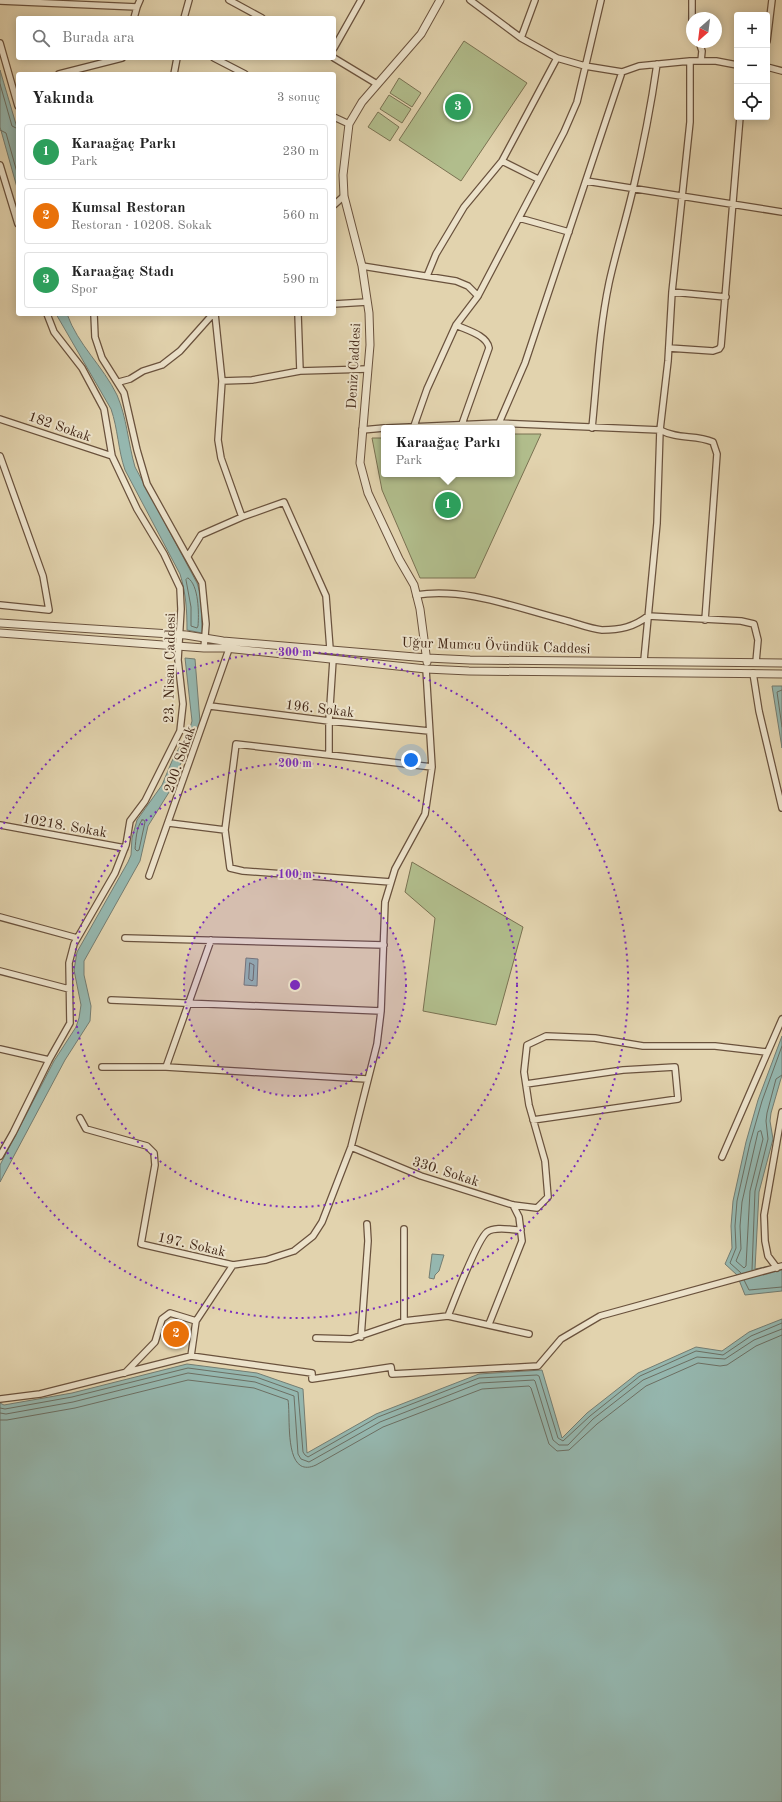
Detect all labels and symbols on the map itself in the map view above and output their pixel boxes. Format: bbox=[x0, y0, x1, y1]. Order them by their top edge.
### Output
north arrow bbox=[686, 12, 722, 48]
pin: 3 bbox=[445, 92, 471, 122]
street label: Deniz Caddesi bbox=[345, 323, 363, 409]
street label: 182 Sokak bbox=[26, 410, 93, 444]
pin: 1 bbox=[435, 490, 461, 520]
street label: 23. Nisan Caddesi bbox=[162, 613, 178, 723]
street label: Uğur Mumcu Övündük Caddesi bbox=[401, 633, 591, 656]
text: 300 m bbox=[278, 647, 312, 659]
street label: 196. Sokak bbox=[285, 698, 355, 720]
street label: 200. Sokak bbox=[162, 724, 198, 794]
your location bbox=[401, 750, 421, 770]
text: 200 m bbox=[278, 758, 312, 770]
street label: 10218. Sokak bbox=[21, 812, 108, 840]
text: 100 m bbox=[278, 869, 312, 881]
centre of rings bbox=[288, 978, 302, 992]
street label: 330. Sokak bbox=[411, 1155, 481, 1189]
street label: 197. Sokak bbox=[156, 1230, 227, 1260]
pin: 2 bbox=[163, 1319, 189, 1349]

